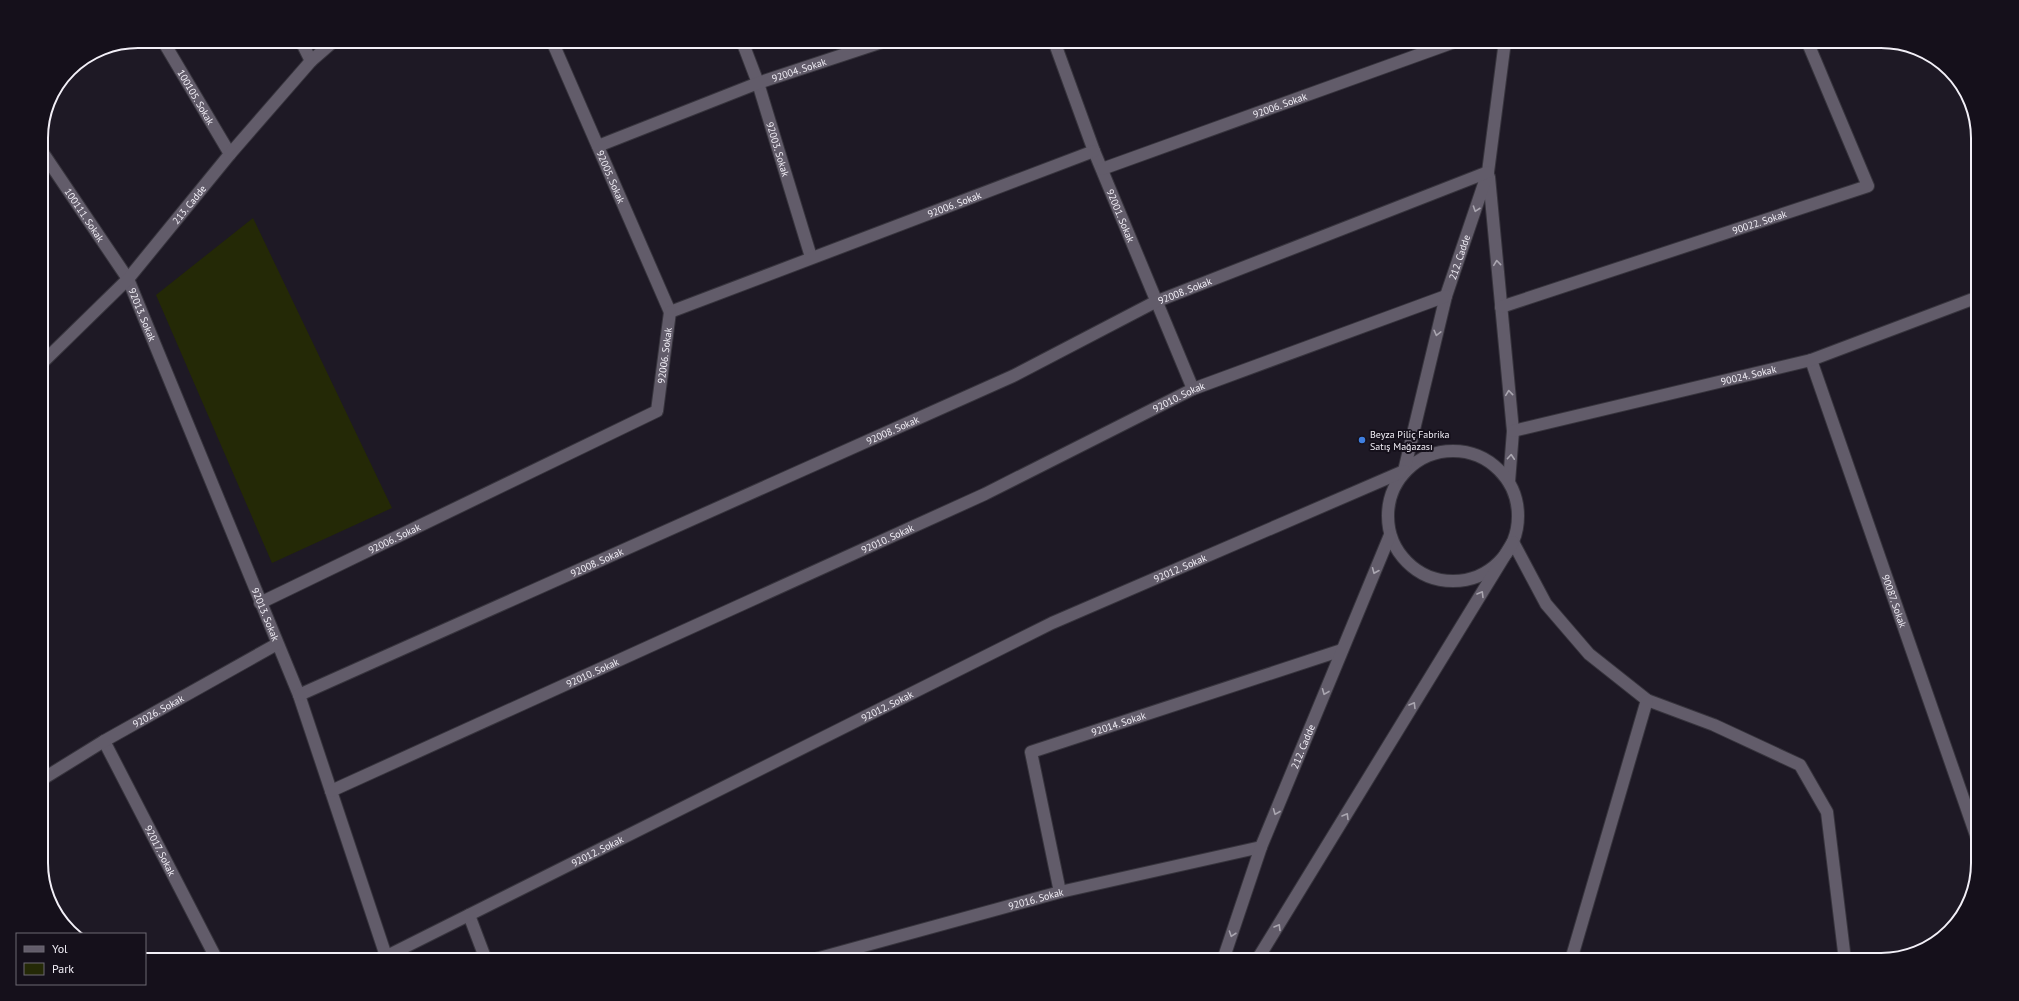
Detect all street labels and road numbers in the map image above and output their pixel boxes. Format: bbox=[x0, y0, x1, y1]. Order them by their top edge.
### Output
street label: 92004. Sokak bbox=[770, 54, 828, 85]
street label: 100105. Sokak bbox=[175, 67, 218, 127]
street label: 92006. Sokak bbox=[1251, 89, 1309, 121]
street label: 92003. Sokak bbox=[764, 120, 793, 178]
street label: 92005. Sokak bbox=[594, 148, 628, 205]
street label: 213. Cadde bbox=[169, 182, 209, 227]
street label: 100111. Sokak bbox=[62, 185, 107, 244]
street label: 92001. Sokak bbox=[1104, 187, 1138, 244]
street label: 92006. Sokak bbox=[925, 188, 983, 220]
street label: 90022. Sokak bbox=[1730, 207, 1788, 237]
street label: 212. Cadde bbox=[1446, 233, 1473, 281]
street label: 92008. Sokak bbox=[1156, 274, 1214, 307]
street label: 92013. Sokak bbox=[126, 286, 159, 343]
street label: 92006. Sokak bbox=[654, 326, 674, 384]
street label: 90024. Sokak bbox=[1719, 362, 1778, 388]
street label: 92010. Sokak bbox=[1150, 379, 1207, 415]
street label: 92008. Sokak bbox=[864, 412, 921, 447]
street label: 92006. Sokak bbox=[366, 520, 423, 556]
street label: 92010. Sokak bbox=[859, 521, 916, 556]
street label: 92008. Sokak bbox=[568, 544, 625, 579]
street label: 92012. Sokak bbox=[1151, 551, 1209, 585]
street label: 90087. Sokak bbox=[1879, 573, 1910, 629]
street label: 92013. Sokak bbox=[249, 586, 283, 643]
street label: 92010. Sokak bbox=[564, 655, 621, 690]
street label: 92012. Sokak bbox=[859, 687, 915, 724]
street label: 92026. Sokak bbox=[130, 691, 186, 730]
street label: 92014. Sokak bbox=[1090, 708, 1148, 738]
street label: 212. Cadde bbox=[1288, 722, 1318, 771]
street label: 92017. Sokak bbox=[142, 823, 179, 878]
street label: 92012. Sokak bbox=[569, 832, 626, 869]
street label: 92016. Sokak bbox=[1007, 885, 1065, 912]

